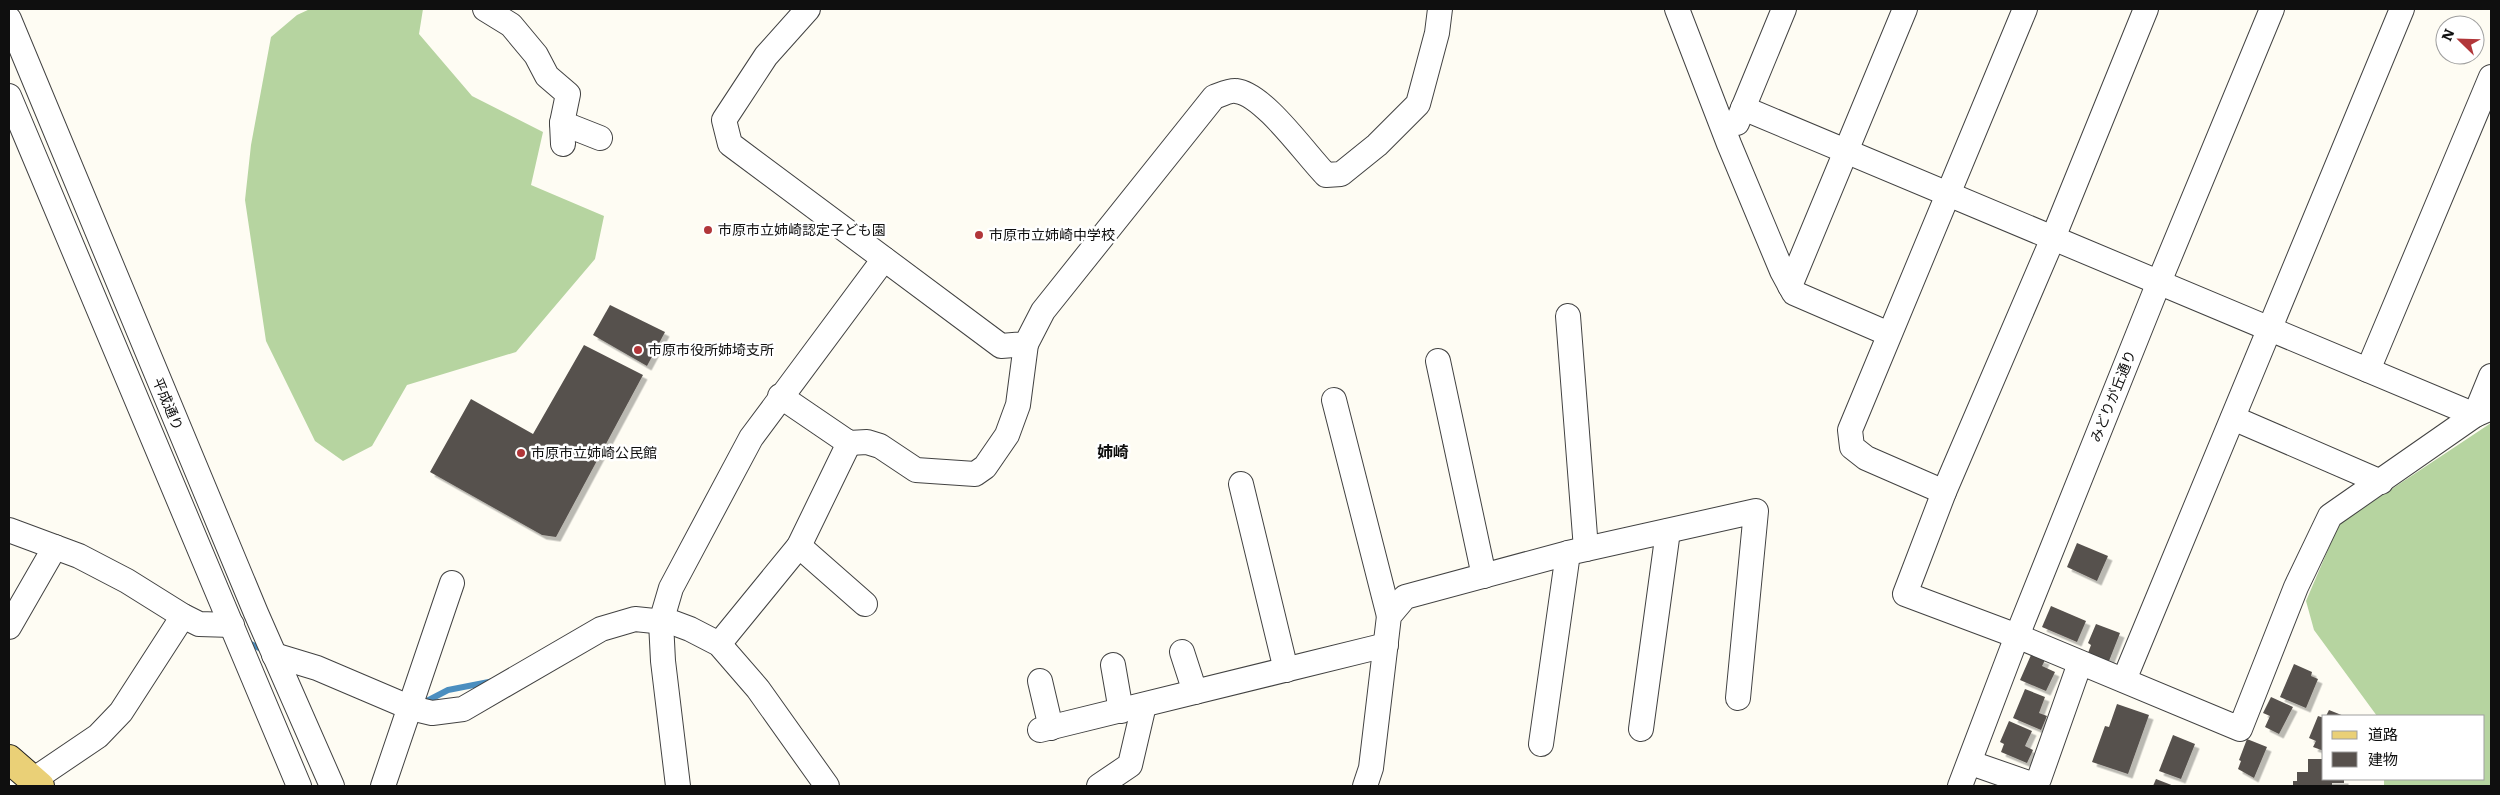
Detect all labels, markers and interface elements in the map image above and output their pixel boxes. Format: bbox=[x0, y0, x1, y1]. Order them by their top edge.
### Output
north arrow bbox=[2435, 15, 2485, 65]
text: N bbox=[2436, 25, 2459, 44]
place label: 市原市立姉崎認定子ども園 bbox=[718, 219, 886, 239]
marker: 市原市立姉崎認定子ども園 bbox=[702, 224, 714, 236]
place label: 市原市立姉崎中学校 bbox=[989, 224, 1115, 244]
marker: 市原市立姉崎中学校 bbox=[973, 229, 985, 241]
place label: 市原市役所姉埼支所 bbox=[648, 339, 774, 359]
marker: 市原市役所姉埼支所 bbox=[632, 344, 644, 356]
street label: みどりが丘通り bbox=[2084, 346, 2140, 445]
street label: 平成通り bbox=[149, 374, 189, 433]
district label: 姉崎 bbox=[1097, 439, 1129, 463]
place label: 市原市立姉崎公民館 bbox=[531, 442, 657, 462]
marker: 市原市立姉崎公民館 bbox=[515, 447, 527, 459]
legend bbox=[2322, 715, 2485, 780]
text: 道路 bbox=[2368, 722, 2398, 745]
text: 建物 bbox=[2368, 747, 2398, 770]

